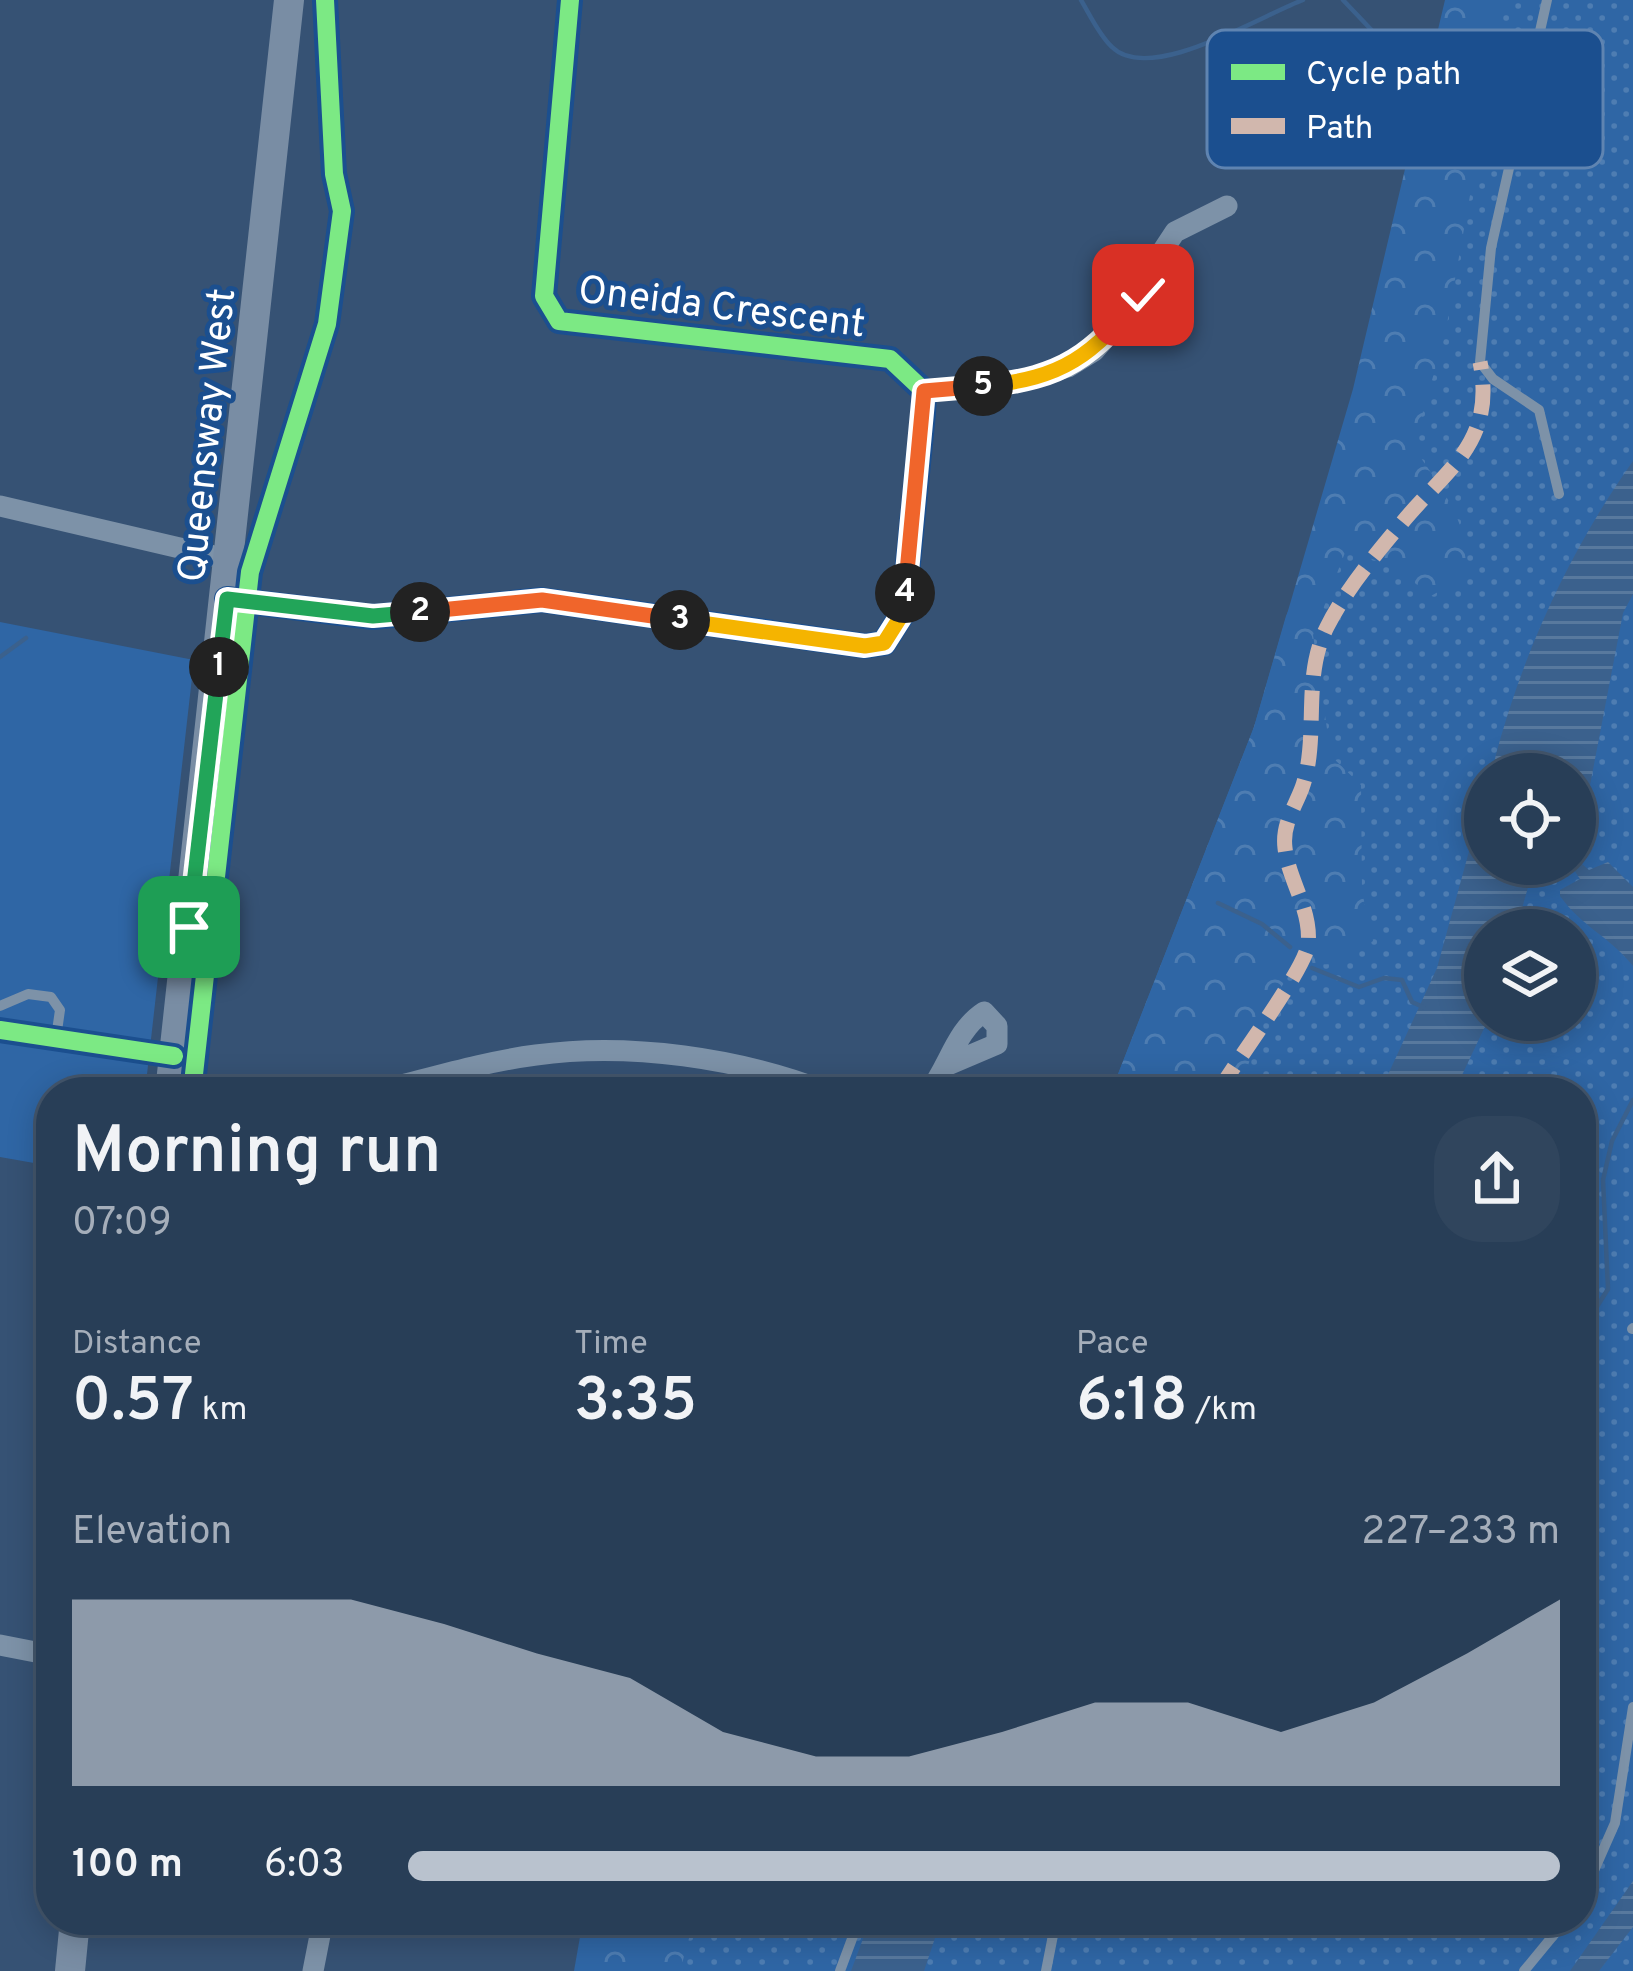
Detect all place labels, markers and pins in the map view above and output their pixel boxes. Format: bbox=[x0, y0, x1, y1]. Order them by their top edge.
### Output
pin bbox=[1092, 244, 1194, 346]
pin: 5 bbox=[953, 356, 1013, 416]
pin: 4 bbox=[875, 563, 935, 623]
pin: 2 bbox=[390, 582, 450, 642]
pin: 3 bbox=[650, 590, 710, 650]
pin: 1 bbox=[189, 637, 249, 697]
pin bbox=[138, 876, 240, 978]

